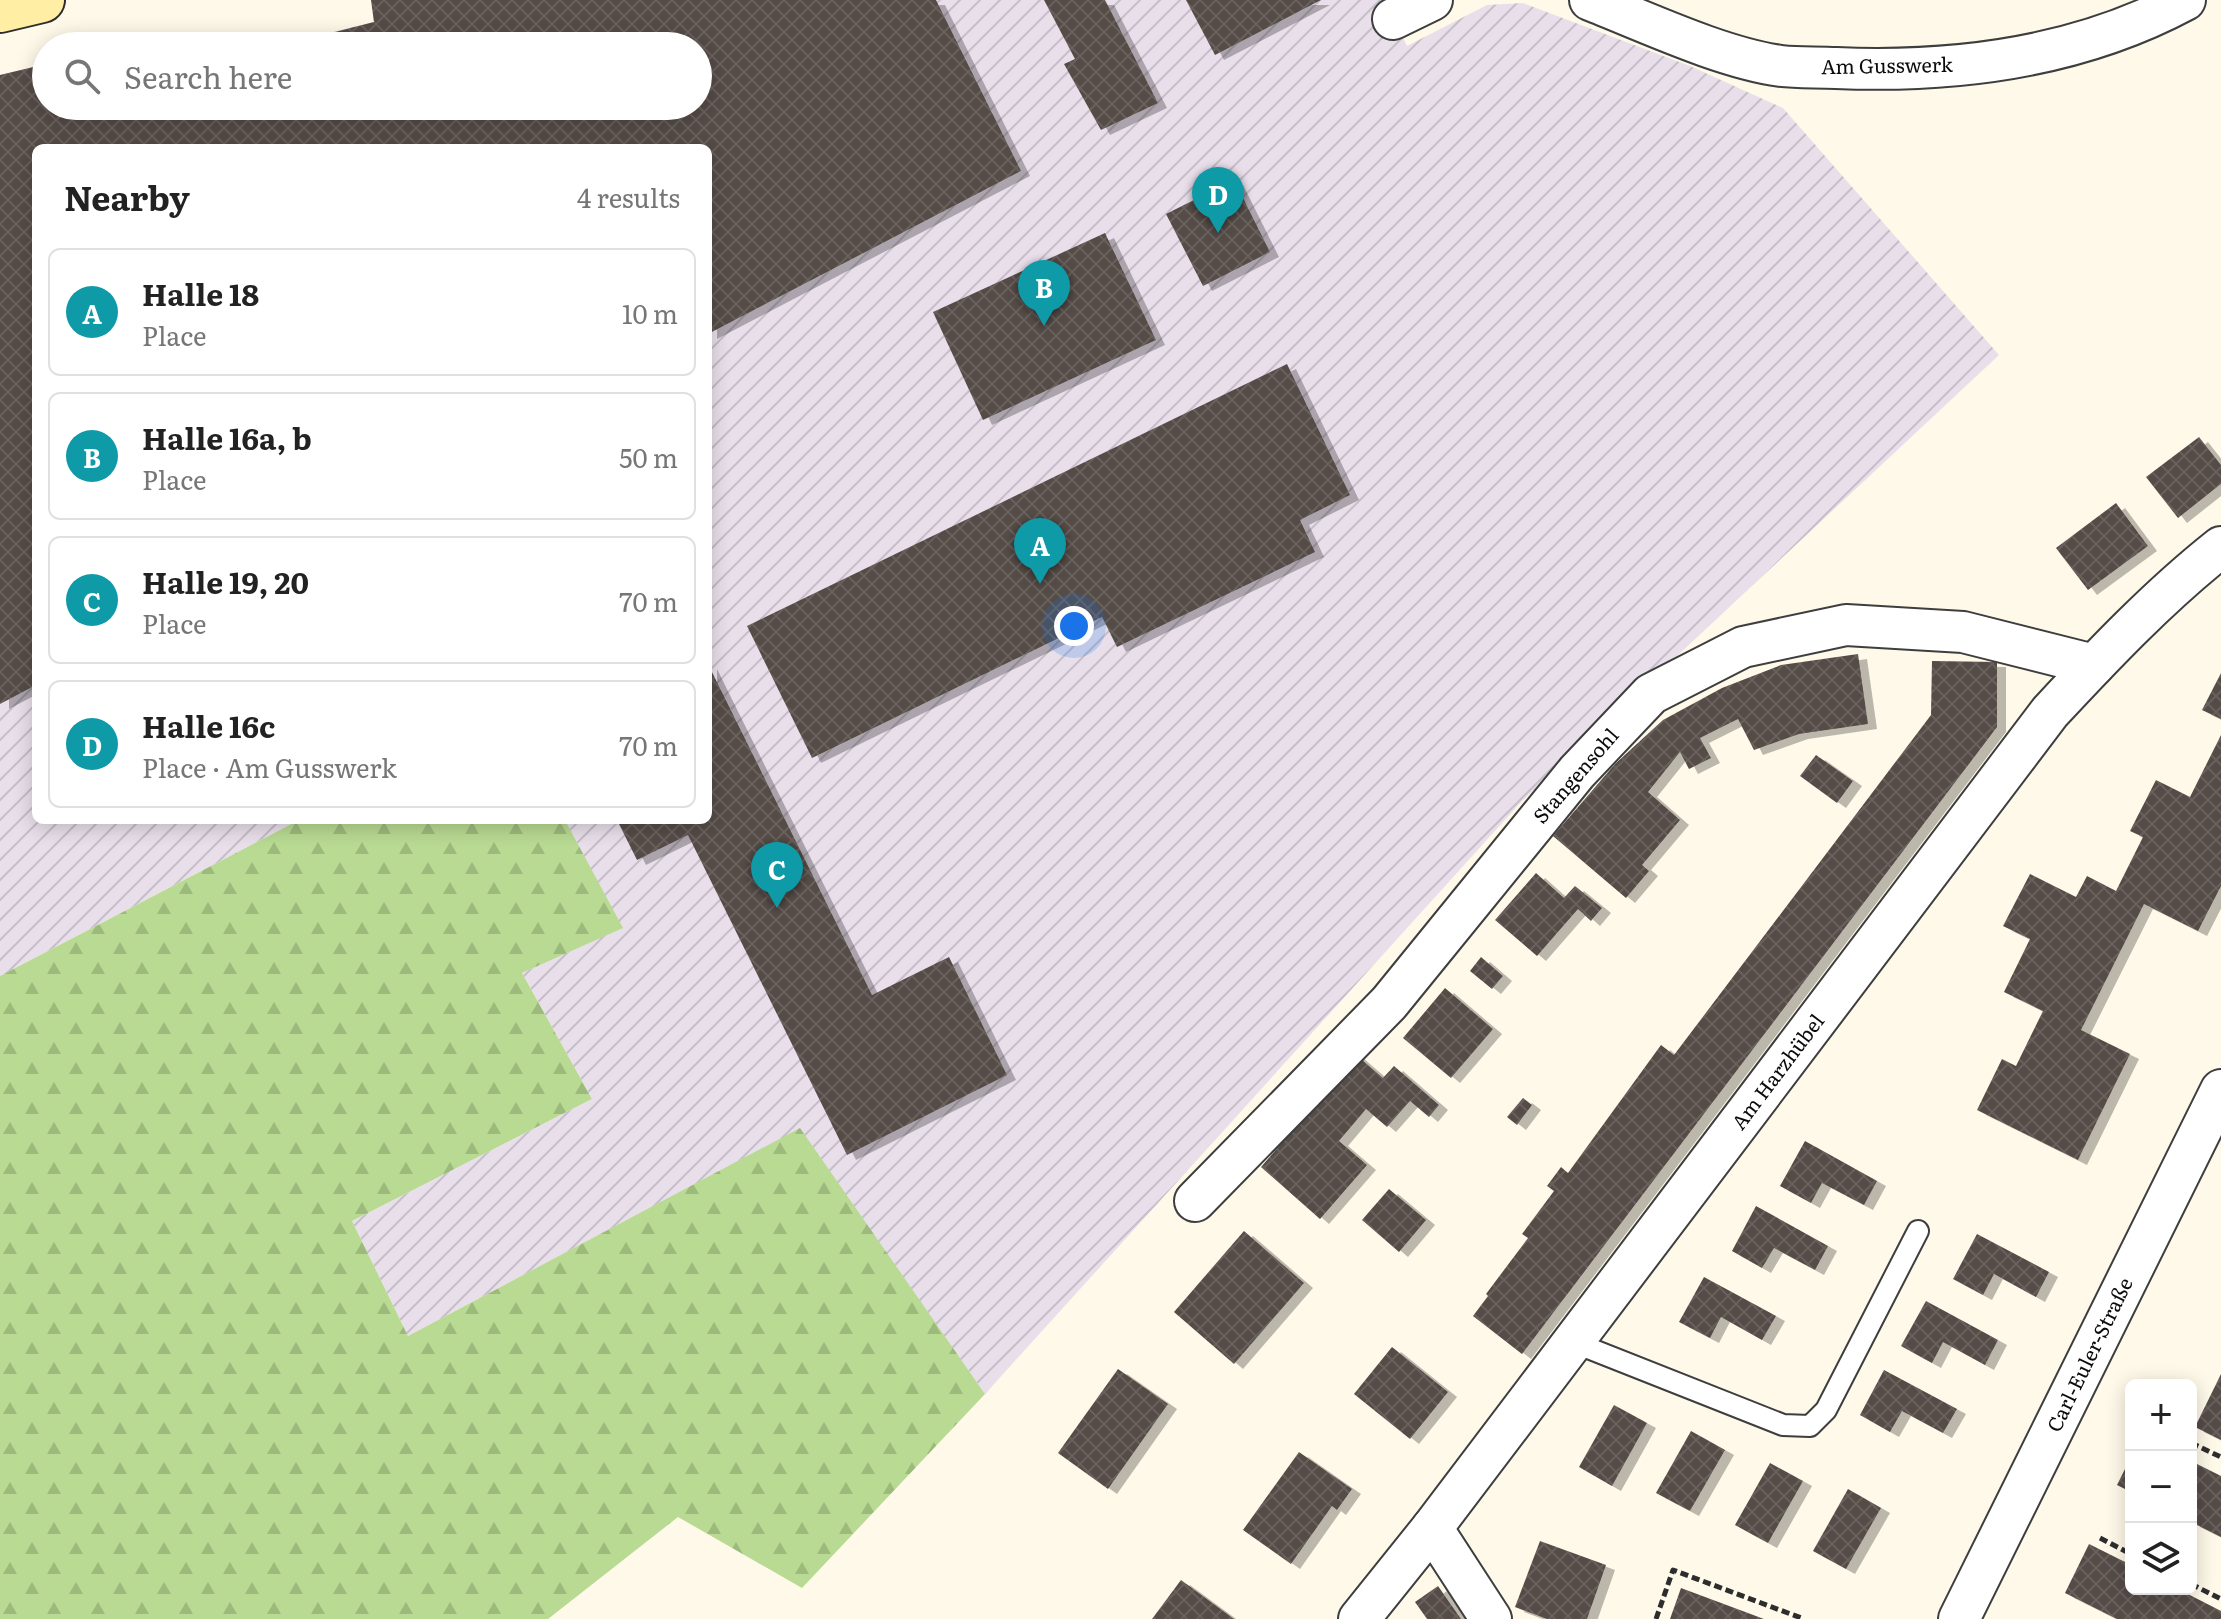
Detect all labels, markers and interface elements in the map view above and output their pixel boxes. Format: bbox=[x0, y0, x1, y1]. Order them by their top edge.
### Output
search box bbox=[32, 32, 712, 120]
street label: Am Gusswerk bbox=[1821, 48, 1954, 80]
icon: search bbox=[60, 54, 104, 98]
text: Search here bbox=[124, 54, 292, 98]
pin: D bbox=[1192, 167, 1244, 233]
text: Nearby bbox=[64, 171, 190, 221]
text: 4 results bbox=[577, 177, 680, 216]
pin: B bbox=[1018, 260, 1070, 326]
text: Halle 18 bbox=[142, 271, 259, 315]
text: A bbox=[82, 293, 102, 332]
text: 10 m bbox=[622, 293, 678, 332]
text: Place bbox=[142, 315, 207, 354]
text: Halle 16a, b bbox=[142, 415, 312, 459]
text: B bbox=[83, 437, 101, 476]
text: 50 m bbox=[619, 437, 678, 476]
text: Place bbox=[142, 459, 207, 498]
pin: A bbox=[1014, 518, 1066, 584]
text: Halle 19, 20 bbox=[142, 559, 309, 603]
text: C bbox=[83, 581, 101, 620]
text: 70 m bbox=[619, 581, 678, 620]
text: Place bbox=[142, 603, 207, 642]
your location bbox=[1054, 606, 1094, 646]
text: Halle 16c bbox=[142, 703, 275, 747]
street label: Stangensohl bbox=[1525, 720, 1625, 829]
text: D bbox=[82, 725, 102, 764]
text: 70 m bbox=[619, 725, 678, 764]
text: Place · Am Gusswerk bbox=[142, 747, 397, 786]
pin: C bbox=[751, 842, 803, 908]
street label: Am Harzhübel bbox=[1723, 1006, 1830, 1135]
street label: Carl-Euler-Straße bbox=[2038, 1272, 2139, 1436]
map controls bbox=[2125, 1379, 2197, 1595]
button: + bbox=[2125, 1379, 2197, 1451]
button: − bbox=[2125, 1451, 2197, 1523]
button: layers bbox=[2125, 1523, 2197, 1595]

